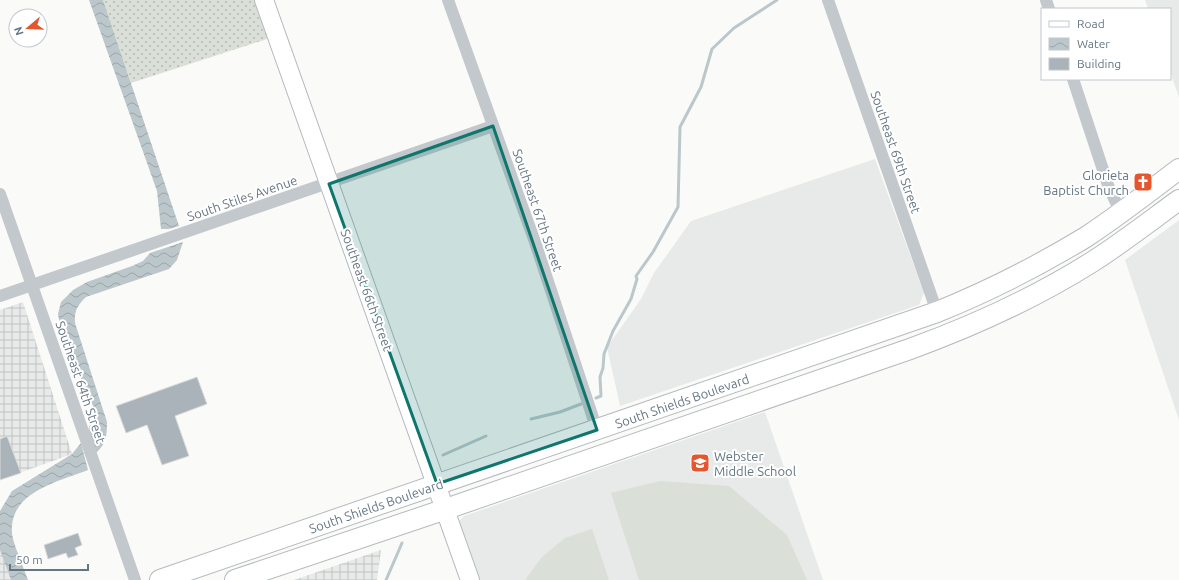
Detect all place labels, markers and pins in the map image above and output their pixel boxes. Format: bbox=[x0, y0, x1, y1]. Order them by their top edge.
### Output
place label: Glorieta Baptist Church bbox=[1043, 168, 1129, 197]
church icon: Glorieta Baptist Church bbox=[1132, 171, 1154, 193]
place label: Webster Middle School bbox=[714, 449, 797, 478]
school or university icon: Webster Middle School bbox=[689, 452, 711, 474]

